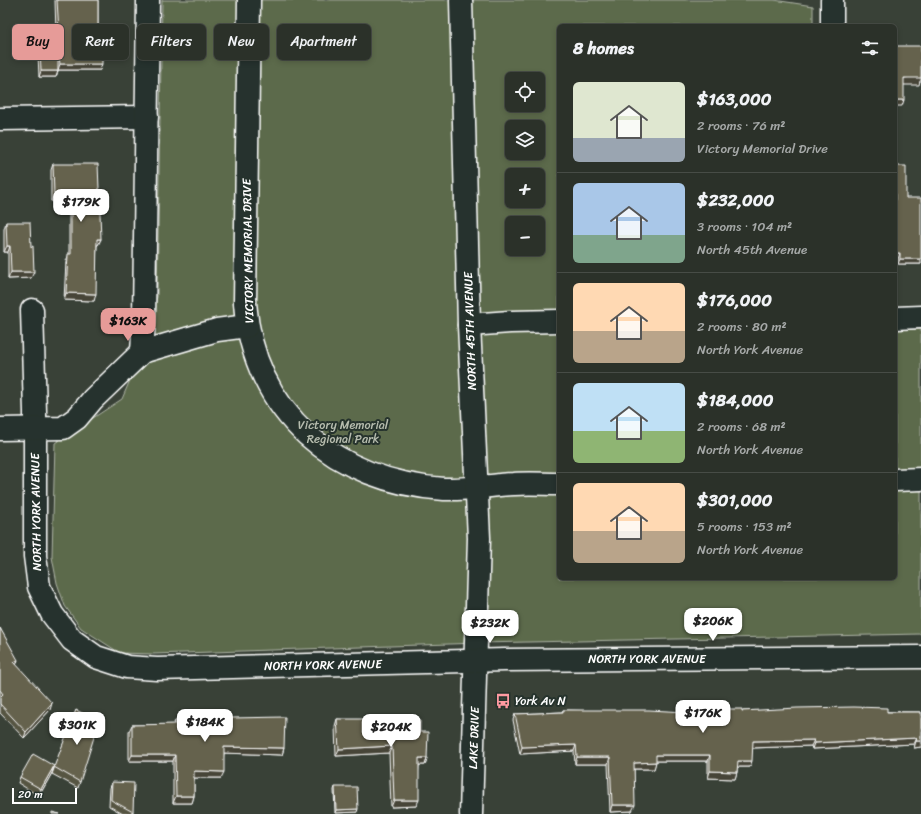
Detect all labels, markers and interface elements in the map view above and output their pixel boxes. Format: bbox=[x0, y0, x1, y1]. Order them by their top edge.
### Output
chip: Buy bbox=[12, 24, 64, 60]
chip: Rent bbox=[72, 24, 129, 60]
chip: Filters bbox=[137, 24, 206, 60]
chip: New bbox=[214, 24, 269, 60]
chip: Apartment bbox=[277, 24, 371, 60]
text: 8 homes bbox=[573, 33, 634, 63]
icon: filters bbox=[859, 37, 881, 59]
map controls bbox=[505, 72, 545, 256]
button: locate bbox=[505, 72, 545, 112]
text: $163,000 bbox=[697, 84, 772, 114]
icon: home bbox=[605, 98, 653, 146]
text: 2 rooms · 76 m² bbox=[697, 114, 785, 137]
button: layers bbox=[505, 120, 545, 160]
text: Victory Memorial Drive bbox=[697, 137, 828, 160]
button: + bbox=[505, 168, 545, 208]
street label: VICTORY MEMORIAL DRIVE bbox=[236, 177, 260, 323]
text: $232,000 bbox=[697, 185, 774, 215]
pin: $179K bbox=[53, 189, 109, 223]
text: $179K bbox=[62, 190, 100, 213]
icon: home bbox=[605, 199, 653, 247]
text: 3 rooms · 104 m² bbox=[697, 215, 792, 238]
button: − bbox=[505, 216, 545, 256]
text: North 45th Avenue bbox=[697, 238, 807, 261]
street label: NORTH 45TH AVENUE bbox=[457, 270, 483, 390]
text: $176,000 bbox=[697, 285, 772, 315]
icon: home bbox=[605, 299, 653, 347]
pin: $163K bbox=[100, 308, 156, 342]
text: $163K bbox=[110, 309, 146, 332]
text: 2 rooms · 80 m² bbox=[697, 315, 787, 338]
text: North York Avenue bbox=[697, 338, 803, 361]
text: $184,000 bbox=[697, 385, 773, 415]
icon: home bbox=[605, 399, 653, 447]
park label: Victory Memorial Regional Park bbox=[298, 414, 389, 450]
text: 2 rooms · 68 m² bbox=[697, 415, 786, 438]
text: North York Avenue bbox=[697, 438, 803, 461]
street label: NORTH YORK AVENUE bbox=[24, 452, 48, 571]
text: $301,000 bbox=[697, 485, 773, 515]
icon: home bbox=[605, 499, 653, 547]
text: 5 rooms · 153 m² bbox=[697, 515, 792, 538]
text: North York Avenue bbox=[697, 538, 803, 561]
pin: $206K bbox=[685, 608, 741, 642]
text: $206K bbox=[693, 609, 733, 632]
pin: $232K bbox=[462, 610, 518, 644]
text: $232K bbox=[471, 611, 509, 634]
street label: NORTH YORK AVENUE bbox=[588, 648, 707, 670]
street label: NORTH YORK AVENUE bbox=[264, 653, 383, 677]
place label: York Av N bbox=[515, 690, 566, 712]
bus stop icon: York Av N bbox=[494, 692, 512, 710]
pin: $176K bbox=[675, 700, 731, 734]
text: $176K bbox=[684, 701, 722, 724]
street label: LAKE DRIVE bbox=[462, 705, 486, 770]
pin: $184K bbox=[177, 709, 233, 743]
text: $184K bbox=[186, 710, 224, 733]
pin: $301K bbox=[49, 712, 105, 746]
text: $301K bbox=[58, 713, 96, 736]
pin: $204K bbox=[363, 714, 419, 748]
text: $204K bbox=[371, 715, 411, 738]
text: 20 m bbox=[18, 785, 43, 804]
scale bar bbox=[12, 786, 77, 805]

